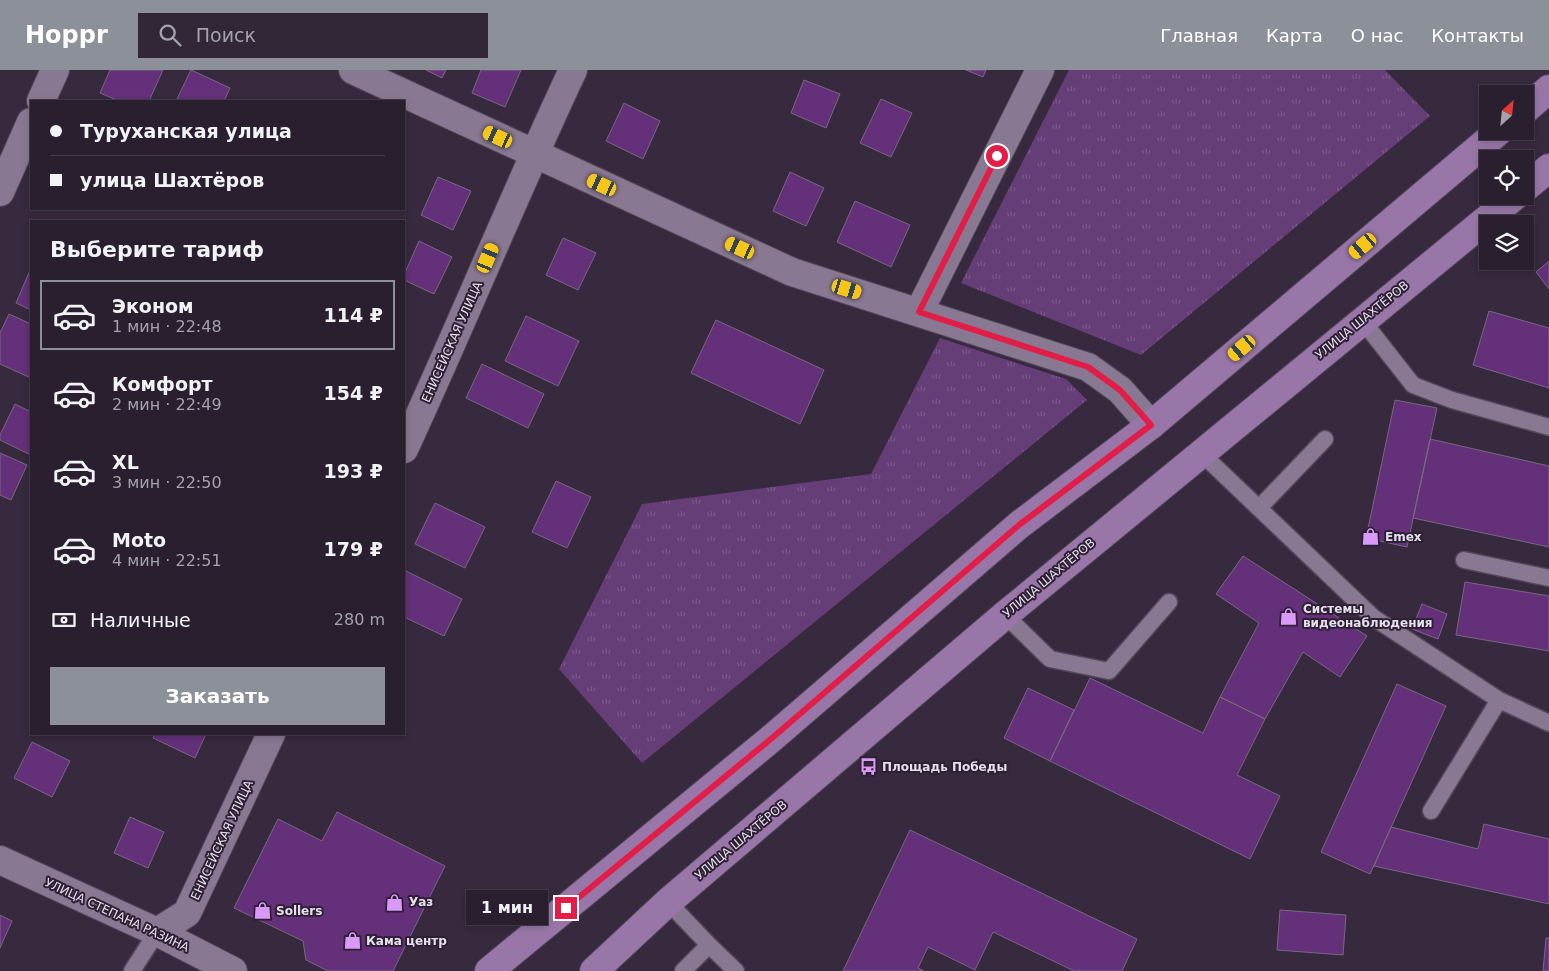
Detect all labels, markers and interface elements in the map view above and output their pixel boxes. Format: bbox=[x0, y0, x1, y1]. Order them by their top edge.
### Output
search box bbox=[138, 13, 488, 58]
text: Hoppr bbox=[25, 21, 108, 49]
icon: search bbox=[156, 21, 184, 49]
text: Поиск bbox=[196, 24, 256, 46]
text: Главная bbox=[1160, 25, 1238, 46]
text: Карта bbox=[1266, 25, 1323, 46]
text: О нас bbox=[1351, 25, 1403, 46]
text: Контакты bbox=[1431, 25, 1524, 46]
north arrow bbox=[1479, 85, 1534, 140]
map controls bbox=[1479, 85, 1534, 270]
text: Туруханская улица bbox=[80, 120, 292, 142]
car bbox=[481, 124, 514, 150]
route start bbox=[986, 145, 1008, 167]
button: locate bbox=[1479, 150, 1534, 205]
text: улица Шахтёров bbox=[80, 169, 264, 191]
car bbox=[585, 172, 618, 198]
button: layers bbox=[1479, 215, 1534, 270]
car bbox=[1346, 231, 1379, 261]
car bbox=[723, 235, 756, 261]
text: Выберите тариф bbox=[50, 237, 264, 262]
car bbox=[475, 241, 500, 275]
car bbox=[830, 277, 863, 301]
street label: УЛИЦА ШАХТЁРОВ bbox=[1312, 277, 1411, 362]
street label: ЕНИСЕЙСКАЯ УЛИЦА bbox=[418, 278, 485, 405]
icon: car bbox=[52, 293, 97, 338]
text: Эконом bbox=[112, 295, 194, 317]
text: 114 ₽ bbox=[324, 304, 383, 326]
text: 1 мин · 22:48 bbox=[112, 317, 222, 336]
car bbox=[1225, 333, 1258, 363]
icon: car bbox=[52, 371, 97, 416]
text: Комфорт bbox=[112, 373, 213, 395]
text: 154 ₽ bbox=[324, 382, 383, 404]
text: 2 мин · 22:49 bbox=[112, 395, 222, 414]
icon: car bbox=[52, 449, 97, 494]
text: XL bbox=[112, 451, 139, 473]
text: 193 ₽ bbox=[324, 460, 383, 482]
text: 3 мин · 22:50 bbox=[112, 473, 222, 492]
icon: car bbox=[52, 527, 97, 572]
shop icon: Emex bbox=[1361, 527, 1381, 547]
text: Moto bbox=[112, 529, 166, 551]
place label: Emex bbox=[1385, 530, 1422, 544]
street label: УЛИЦА ШАХТЁРОВ bbox=[1000, 535, 1098, 621]
text: 179 ₽ bbox=[324, 538, 383, 560]
text: 4 мин · 22:51 bbox=[112, 551, 222, 570]
place label: Системы видеонаблюдения bbox=[1303, 602, 1433, 630]
icon: cash bbox=[50, 606, 78, 634]
shop icon: Системы видеонаблюдения bbox=[1279, 606, 1299, 626]
text: Наличные bbox=[90, 609, 191, 631]
text: 280 m bbox=[334, 610, 385, 629]
button: Заказать bbox=[50, 667, 385, 725]
bus stop icon: Площадь Победы bbox=[858, 757, 878, 777]
place label: Площадь Победы bbox=[882, 760, 1007, 774]
street label: ЕНИСЕЙСКАЯ УЛИЦА bbox=[187, 777, 256, 902]
street label: УЛИЦА ШАХТЁРОВ bbox=[692, 797, 790, 883]
street label: УЛИЦА СТЕПАНА РАЗИНА bbox=[43, 875, 192, 955]
callout: 1 мин bbox=[466, 890, 548, 926]
shop icon: Уаз bbox=[385, 892, 405, 912]
place label: Уаз bbox=[409, 895, 433, 909]
route end bbox=[555, 897, 577, 919]
text: 1 мин bbox=[481, 898, 533, 917]
shop icon: Sollers bbox=[252, 901, 272, 921]
place label: Sollers bbox=[276, 904, 322, 918]
shop icon: Кама центр bbox=[342, 931, 362, 951]
place label: Кама центр bbox=[366, 934, 447, 948]

